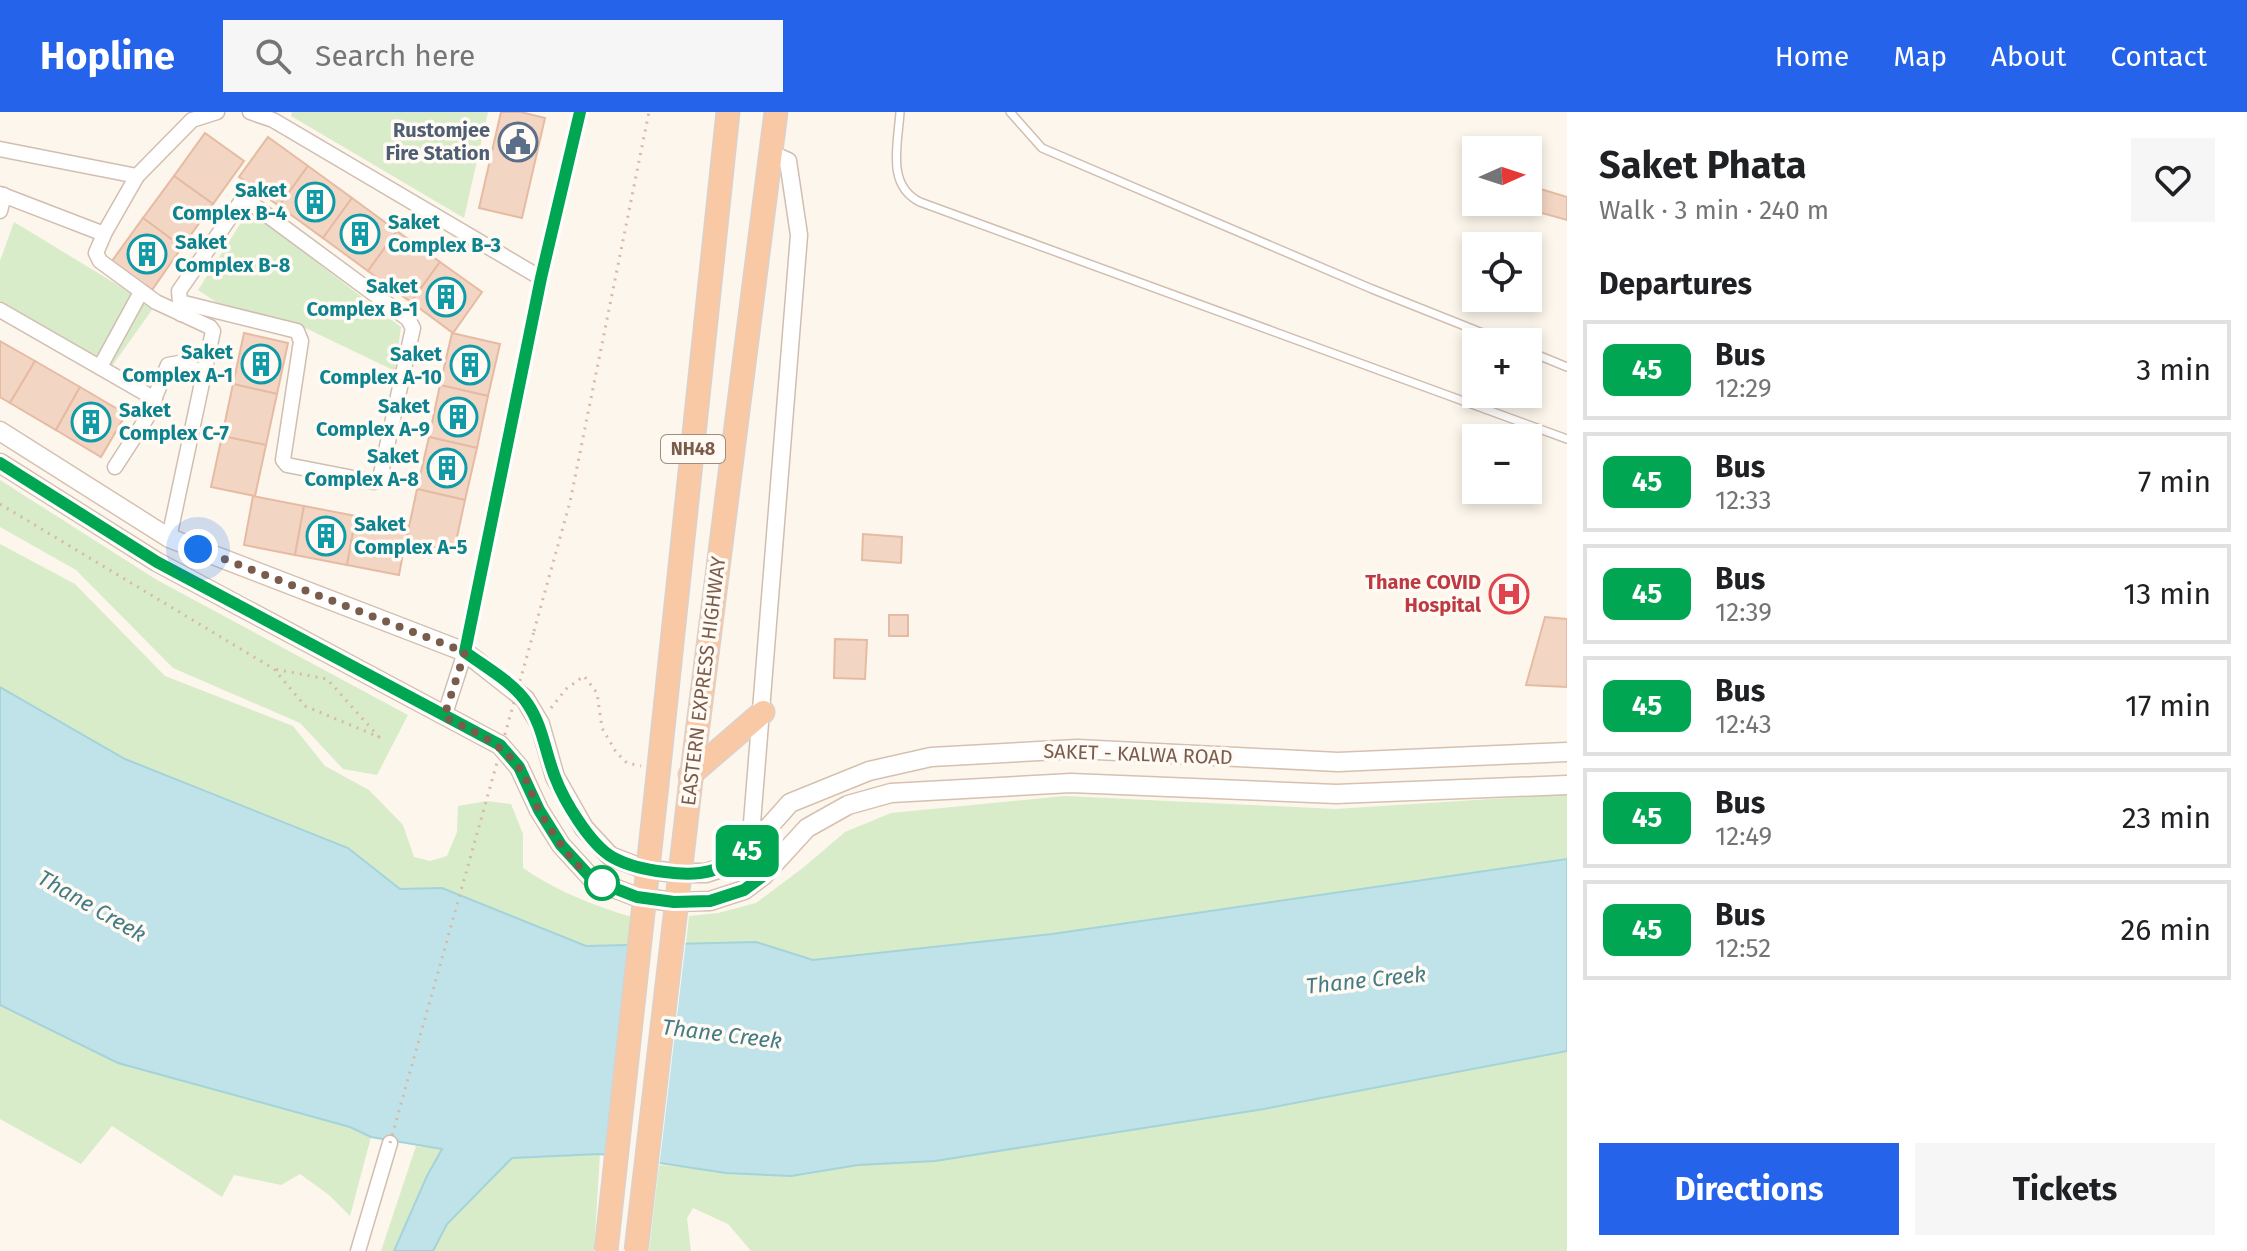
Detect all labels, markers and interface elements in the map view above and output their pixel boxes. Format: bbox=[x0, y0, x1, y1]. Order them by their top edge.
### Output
search box bbox=[223, 20, 783, 92]
text: Hopline bbox=[40, 33, 175, 79]
icon: search bbox=[251, 34, 295, 78]
text: Search here bbox=[315, 38, 475, 74]
text: Home bbox=[1775, 40, 1849, 73]
text: Map bbox=[1893, 40, 1947, 73]
text: About bbox=[1991, 40, 2066, 73]
text: Contact bbox=[2110, 40, 2207, 73]
place label: Rustomjee Fire Station bbox=[386, 118, 490, 165]
public building icon: Rustomjee Fire Station bbox=[497, 121, 539, 163]
north arrow bbox=[1462, 136, 1542, 216]
map controls bbox=[1462, 136, 1542, 504]
button: heart bbox=[2131, 138, 2215, 222]
text: Saket Phata bbox=[1599, 142, 1807, 188]
place label: Saket Complex B-4 bbox=[172, 178, 287, 225]
building icon: Saket Complex B-4 bbox=[294, 181, 336, 223]
text: Walk · 3 min · 240 m bbox=[1599, 195, 1829, 226]
place label: Saket Complex B-3 bbox=[388, 210, 501, 257]
building icon: Saket Complex B-3 bbox=[339, 213, 381, 255]
place label: Saket Complex B-8 bbox=[175, 230, 291, 277]
button: locate bbox=[1462, 232, 1542, 312]
building icon: Saket Complex B-8 bbox=[126, 233, 168, 275]
text: Departures bbox=[1599, 266, 1752, 302]
place label: Saket Complex B-1 bbox=[306, 274, 418, 321]
building icon: Saket Complex B-1 bbox=[425, 276, 467, 318]
button: + bbox=[1462, 328, 1542, 408]
text: Bus bbox=[1715, 337, 1765, 373]
place label: Saket Complex A-1 bbox=[122, 340, 233, 387]
place label: Saket Complex A-10 bbox=[319, 342, 442, 389]
building icon: Saket Complex A-1 bbox=[240, 343, 282, 385]
building icon: Saket Complex A-10 bbox=[449, 344, 491, 386]
text: 3 min bbox=[2136, 352, 2211, 388]
text: 45 bbox=[1632, 353, 1662, 386]
text: 12:29 bbox=[1715, 373, 1772, 404]
place label: Saket Complex A-9 bbox=[316, 394, 430, 441]
building icon: Saket Complex A-9 bbox=[437, 396, 479, 438]
place label: Saket Complex C-7 bbox=[119, 398, 229, 445]
building icon: Saket Complex C-7 bbox=[70, 401, 112, 443]
button: − bbox=[1462, 424, 1542, 504]
road number: NH48 bbox=[661, 435, 725, 463]
place label: Saket Complex A-8 bbox=[304, 444, 419, 491]
building icon: Saket Complex A-8 bbox=[426, 447, 468, 489]
text: Bus bbox=[1715, 449, 1765, 485]
text: 7 min bbox=[2138, 464, 2211, 500]
text: 45 bbox=[1632, 465, 1662, 498]
text: 12:33 bbox=[1715, 485, 1772, 516]
place label: Saket Complex A-5 bbox=[354, 512, 468, 559]
building icon: Saket Complex A-5 bbox=[305, 515, 347, 557]
your location bbox=[178, 529, 218, 569]
street label: EASTERN EXPRESS HIGHWAY bbox=[676, 555, 730, 807]
text: Bus bbox=[1715, 561, 1765, 597]
place label: Thane COVID Hospital bbox=[1365, 570, 1481, 617]
hospital icon: Thane COVID Hospital bbox=[1488, 573, 1530, 615]
text: 13 min bbox=[2123, 576, 2211, 612]
text: 45 bbox=[1632, 577, 1662, 610]
text: 12:39 bbox=[1715, 597, 1772, 628]
text: Bus bbox=[1715, 673, 1765, 709]
text: 17 min bbox=[2125, 688, 2211, 724]
text: 45 bbox=[1632, 689, 1662, 722]
text: 12:43 bbox=[1715, 709, 1772, 740]
street label: SAKET - KALWA ROAD bbox=[1043, 739, 1233, 769]
text: Bus bbox=[1715, 785, 1765, 821]
text: 23 min bbox=[2122, 800, 2211, 836]
text: 45 bbox=[1632, 801, 1662, 834]
text: 12:49 bbox=[1715, 821, 1772, 852]
line badge: 45 bbox=[711, 825, 783, 877]
text: 45 bbox=[732, 834, 762, 867]
water label: Thane Creek bbox=[33, 864, 151, 948]
unlabelled marker bbox=[585, 866, 619, 900]
text: Bus bbox=[1715, 897, 1765, 933]
text: 26 min bbox=[2120, 912, 2211, 948]
text: 45 bbox=[1632, 913, 1662, 946]
text: 12:52 bbox=[1715, 933, 1771, 964]
water label: Thane Creek bbox=[1305, 960, 1427, 1000]
water label: Thane Creek bbox=[660, 1013, 784, 1055]
button: Directions bbox=[1599, 1143, 1899, 1235]
button: Tickets bbox=[1915, 1143, 2215, 1235]

